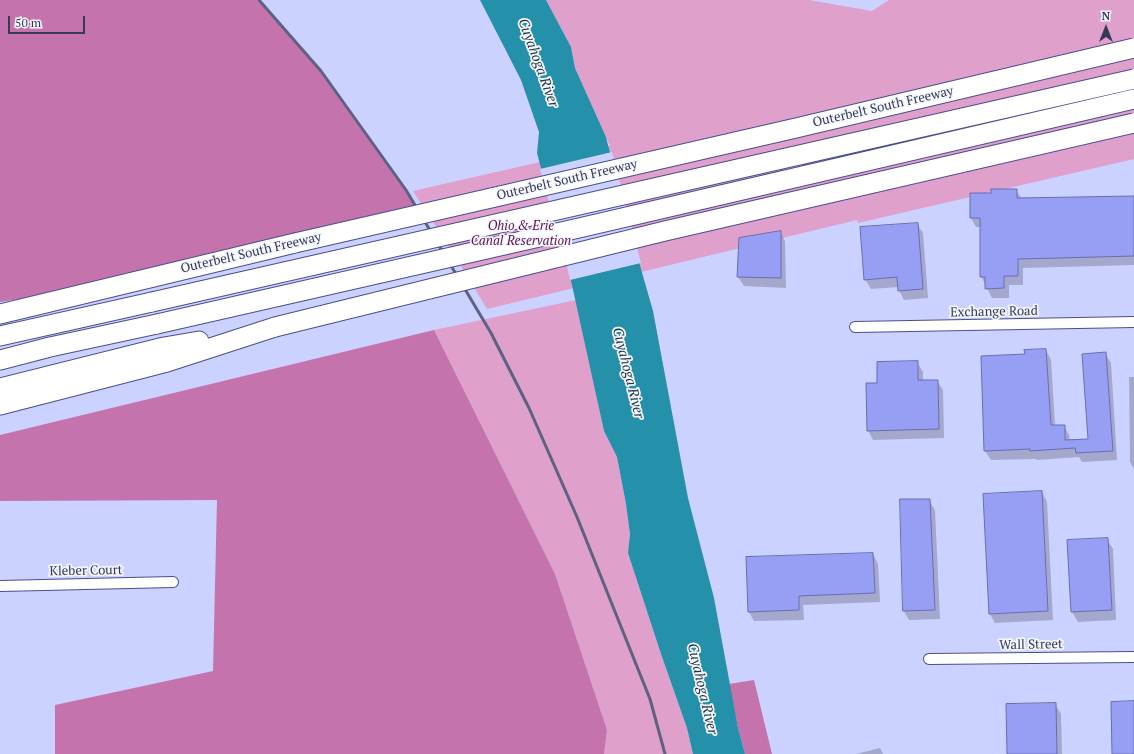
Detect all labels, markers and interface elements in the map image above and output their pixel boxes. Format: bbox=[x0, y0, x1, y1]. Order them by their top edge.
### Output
scale bar bbox=[10, 8, 87, 34]
north arrow bbox=[1086, 8, 1126, 48]
text: N bbox=[1102, 9, 1110, 23]
text: 50 m bbox=[15, 15, 41, 30]
water label: Cuyahoga River bbox=[514, 16, 562, 110]
street label: Outerbelt South Freeway bbox=[811, 83, 955, 131]
street label: Outerbelt South Freeway bbox=[495, 156, 639, 204]
park label: Ohio & Erie Canal Reservation bbox=[471, 218, 571, 249]
street label: Outerbelt South Freeway bbox=[179, 229, 323, 277]
street label: Exchange Road bbox=[950, 303, 1038, 321]
water label: Cuyahoga River bbox=[609, 326, 647, 420]
street label: Kleber Court bbox=[49, 563, 123, 579]
street label: Wall Street bbox=[999, 637, 1063, 653]
water label: Cuyahoga River bbox=[683, 642, 721, 736]

